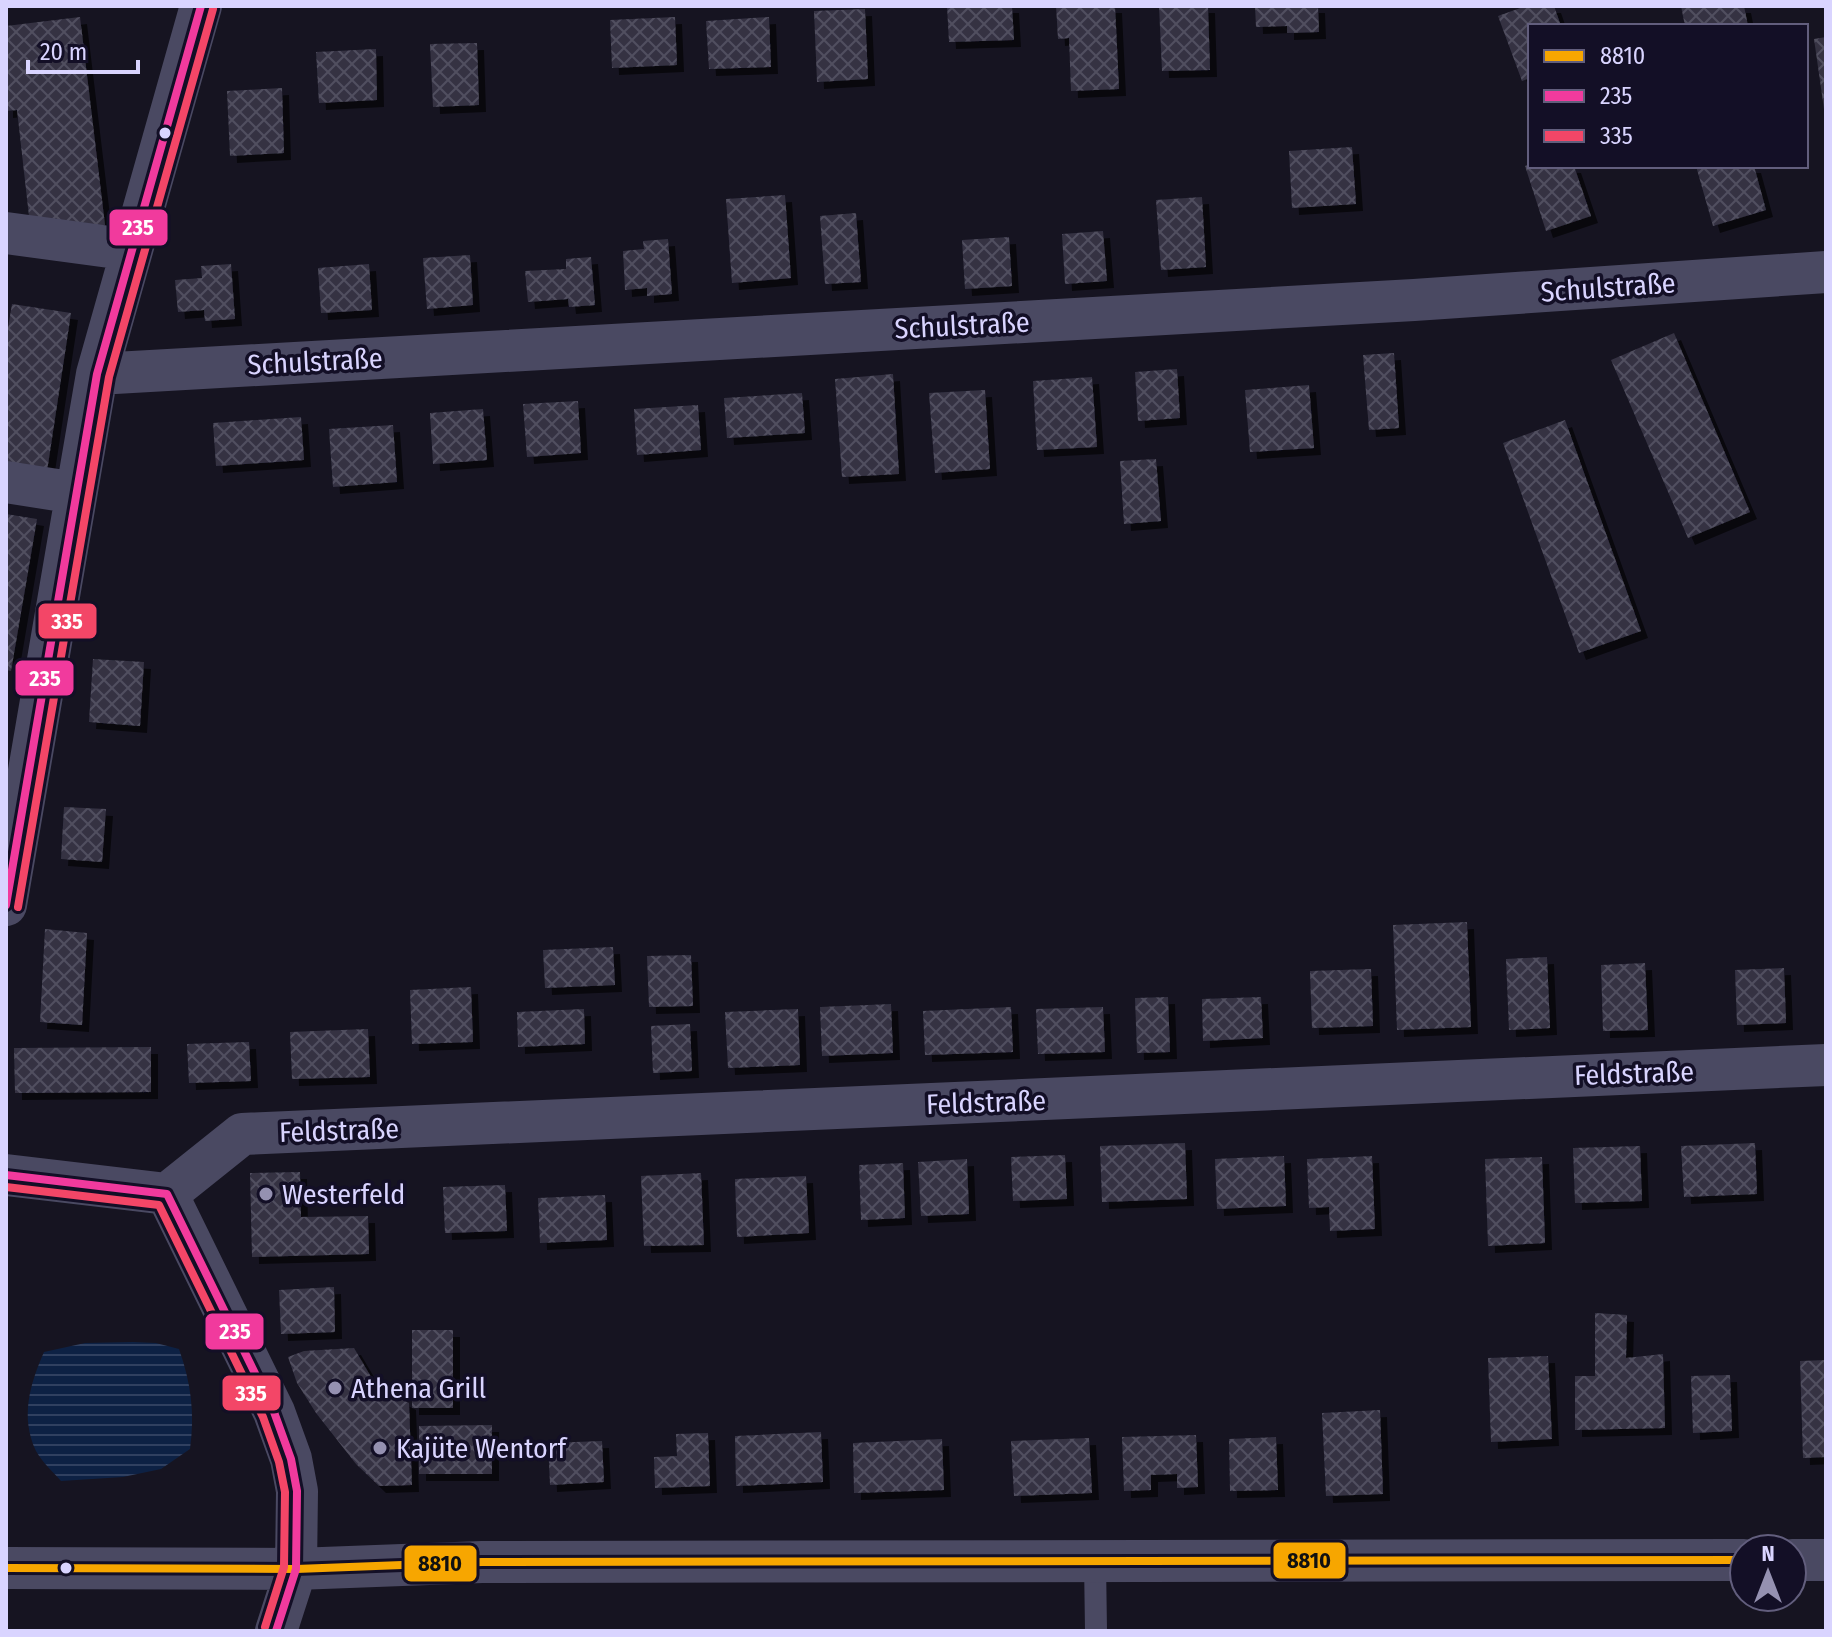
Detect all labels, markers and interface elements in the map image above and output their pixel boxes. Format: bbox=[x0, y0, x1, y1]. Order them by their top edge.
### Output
scale bar bbox=[28, 24, 138, 74]
legend bbox=[1528, 24, 1808, 168]
text: 20 m bbox=[40, 38, 87, 66]
text: 8810 bbox=[1600, 42, 1645, 70]
text: 235 bbox=[1600, 82, 1632, 110]
text: 335 bbox=[1600, 122, 1633, 150]
unlabelled marker bbox=[157, 125, 173, 141]
line badge: 235 bbox=[108, 208, 169, 247]
text: 235 bbox=[121, 214, 154, 241]
street label: Schulstraße bbox=[1539, 266, 1677, 309]
street label: Schulstraße bbox=[894, 305, 1030, 346]
street label: Schulstraße bbox=[247, 341, 383, 382]
line badge: 335 bbox=[37, 602, 98, 640]
text: 335 bbox=[50, 608, 83, 635]
line badge: 235 bbox=[14, 659, 75, 697]
text: 235 bbox=[28, 665, 61, 692]
street label: Feldstraße bbox=[1574, 1055, 1695, 1092]
street label: Feldstraße bbox=[926, 1084, 1047, 1121]
street label: Feldstraße bbox=[279, 1112, 400, 1149]
place label: Westerfeld bbox=[282, 1178, 405, 1211]
marker: Westerfeld bbox=[257, 1185, 275, 1203]
line badge: 235 bbox=[204, 1312, 265, 1351]
text: 235 bbox=[218, 1318, 251, 1345]
place label: Athena Grill bbox=[351, 1372, 486, 1405]
line badge: 335 bbox=[221, 1374, 282, 1412]
marker: Athena Grill bbox=[326, 1379, 344, 1397]
text: 335 bbox=[234, 1380, 267, 1407]
place label: Kajüte Wentorf bbox=[396, 1432, 568, 1465]
marker: Kajüte Wentorf bbox=[371, 1439, 389, 1457]
north arrow bbox=[1728, 1533, 1808, 1613]
text: N bbox=[1761, 1540, 1775, 1567]
line badge: 8810 bbox=[1272, 1541, 1347, 1580]
line badge: 8810 bbox=[403, 1544, 478, 1583]
text: 8810 bbox=[1287, 1547, 1331, 1574]
text: 8810 bbox=[418, 1550, 462, 1577]
unlabelled marker bbox=[58, 1560, 74, 1576]

